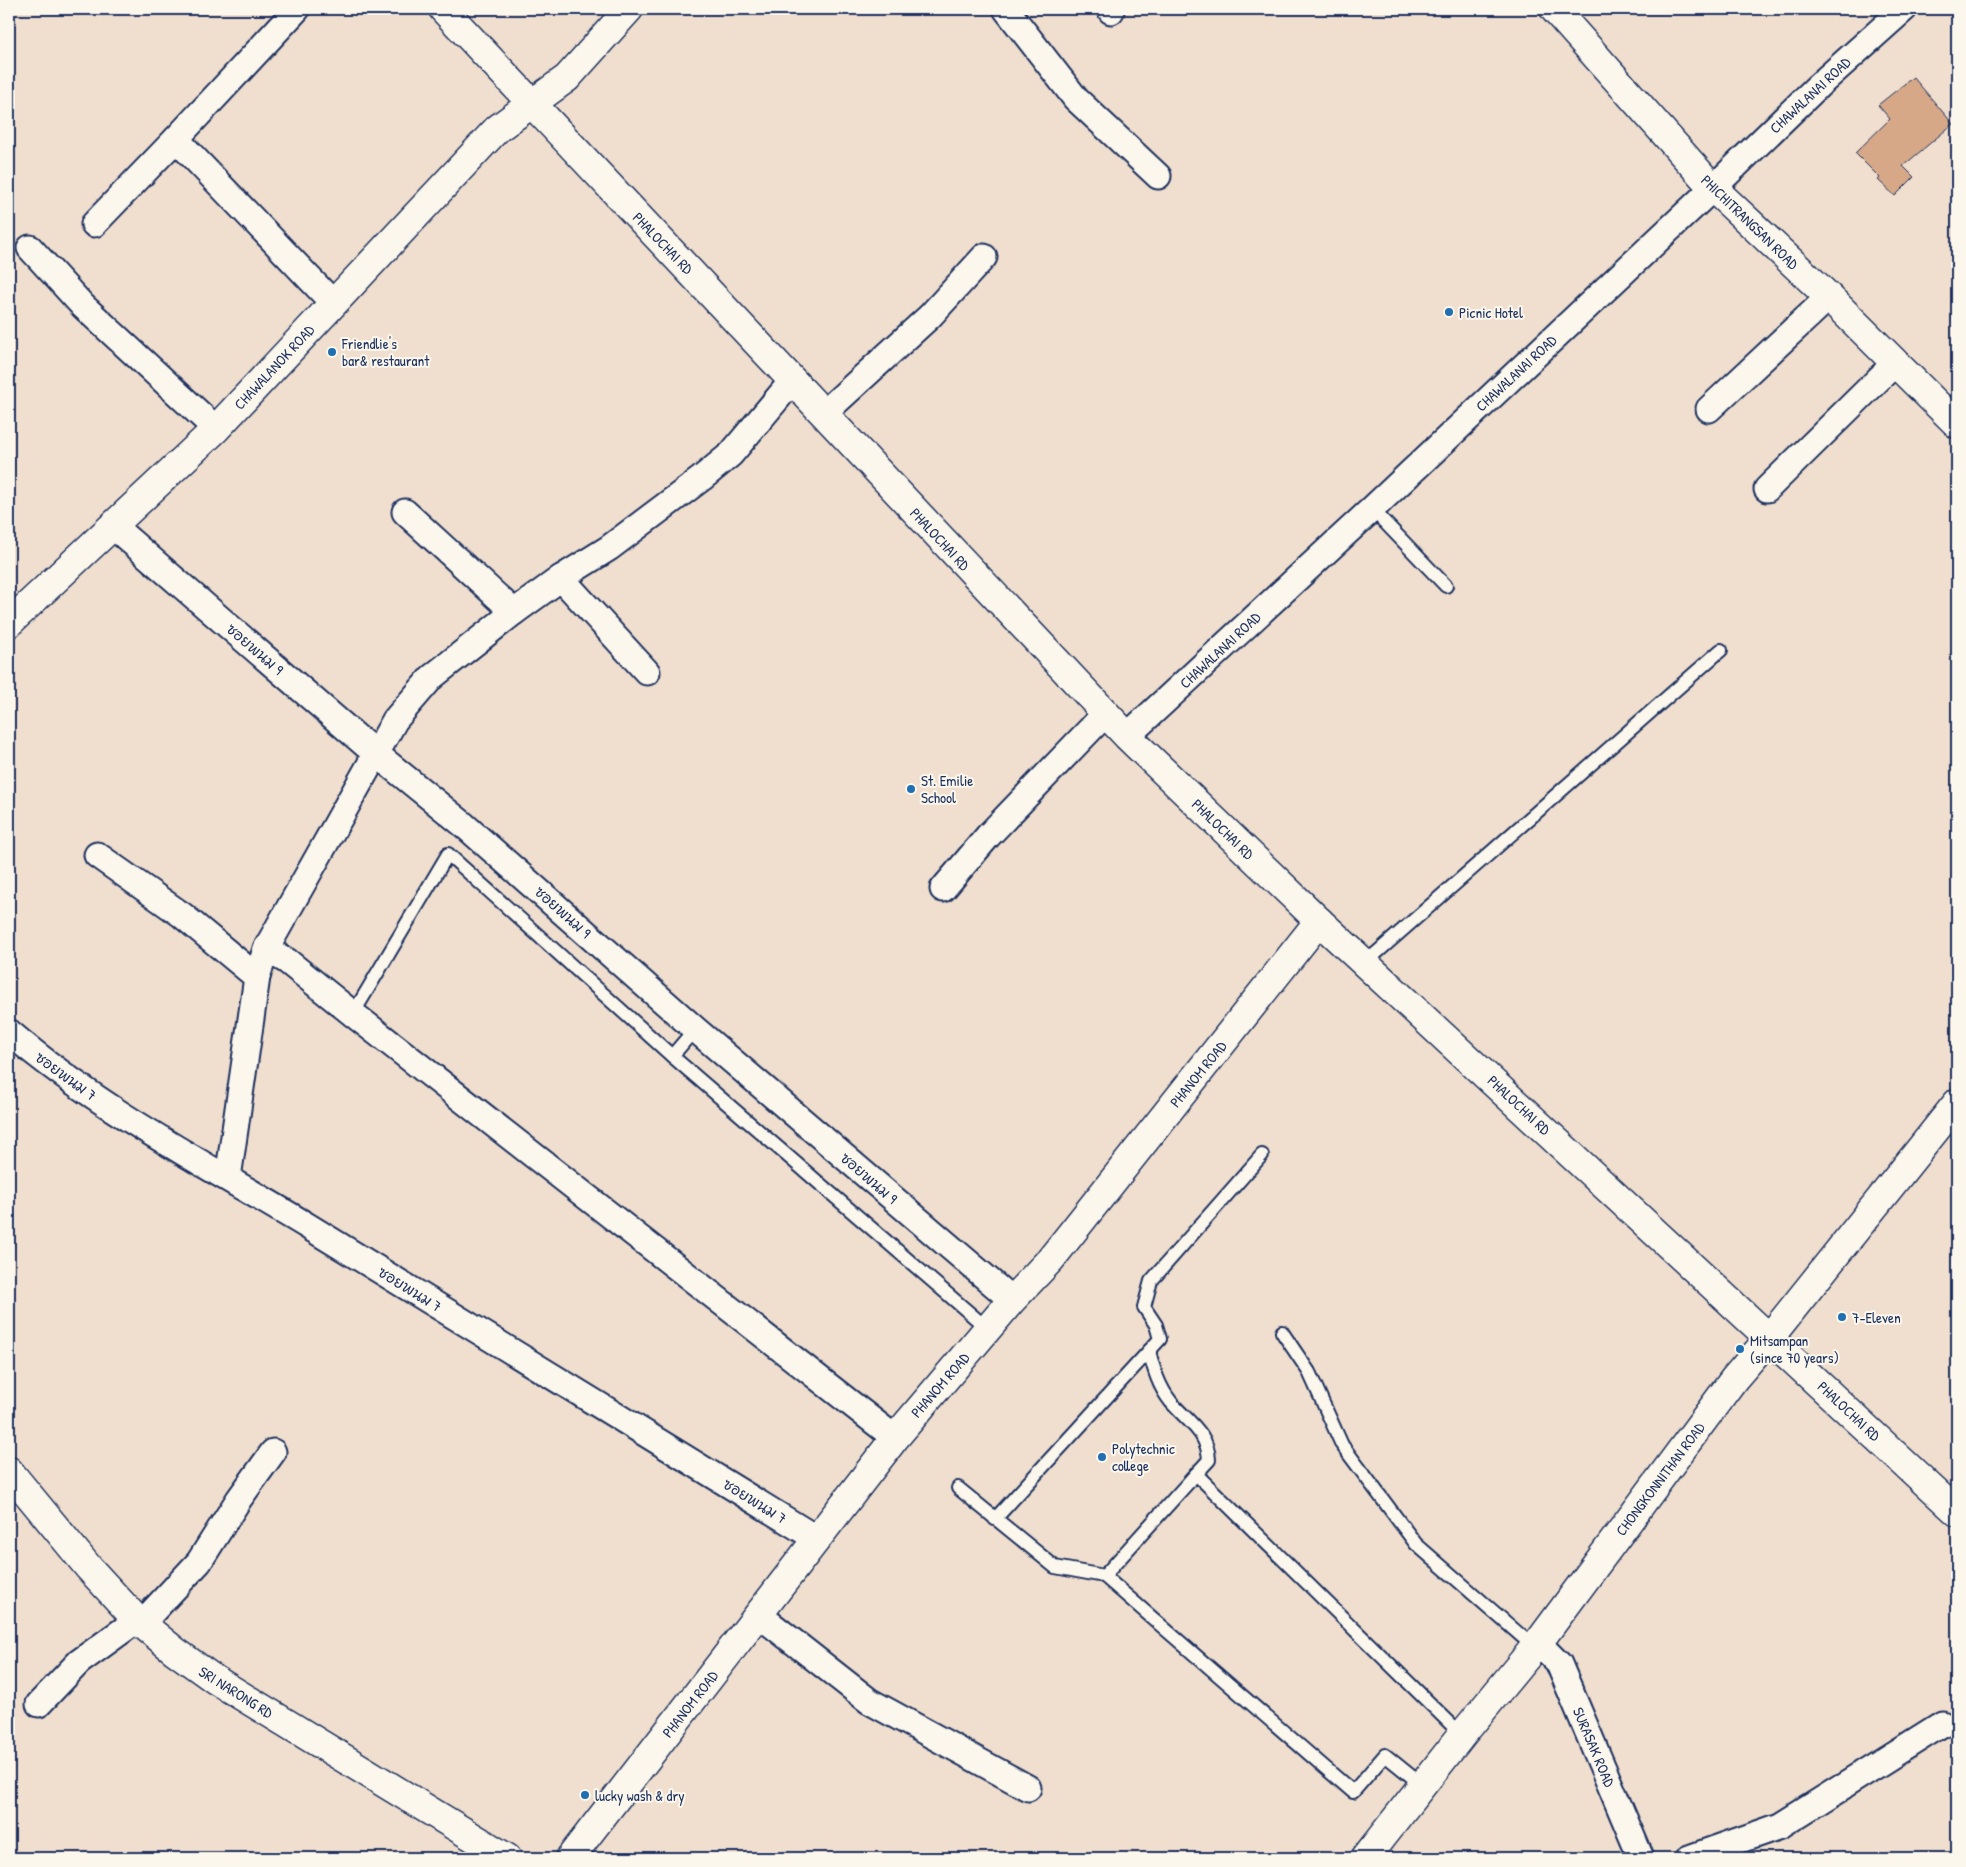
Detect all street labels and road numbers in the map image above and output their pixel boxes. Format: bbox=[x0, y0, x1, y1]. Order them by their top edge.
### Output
street label: CHAWALANAI ROAD bbox=[1765, 51, 1856, 138]
street label: PHICHITRANGSAN ROAD bbox=[1697, 170, 1804, 275]
street label: PHALOCHAI RD bbox=[628, 207, 699, 279]
street label: CHAWALANOK ROAD bbox=[229, 319, 320, 414]
street label: CHAWALANAI ROAD bbox=[1471, 329, 1562, 416]
street label: PHALOCHAI RD bbox=[905, 503, 975, 576]
street label: CHAWALANAI ROAD bbox=[1175, 606, 1266, 693]
street label: ซอยพนม 9 bbox=[222, 618, 288, 680]
street label: PHALOCHAI RD bbox=[1187, 794, 1259, 865]
street label: ซอยพนม 9 bbox=[530, 881, 596, 943]
street label: PHANOM ROAD bbox=[1165, 1036, 1232, 1112]
street label: ซอยพนม 7 bbox=[31, 1047, 101, 1105]
street label: PHALOCHAI RD bbox=[1483, 1070, 1556, 1140]
street label: ซอยพนม 9 bbox=[836, 1147, 902, 1209]
street label: ซอยพนม 7 bbox=[374, 1261, 446, 1317]
street label: PHANOM ROAD bbox=[906, 1347, 975, 1422]
street label: PHALOCHAI RD bbox=[1813, 1376, 1886, 1446]
street label: CHONGKONNITHAN ROAD bbox=[1610, 1417, 1710, 1540]
street label: ซอยพนม 7 bbox=[719, 1473, 791, 1529]
street label: SRI NARONG RD bbox=[195, 1661, 278, 1724]
street label: PHANOM ROAD bbox=[657, 1665, 723, 1742]
street label: SURASAK ROAD bbox=[1568, 1704, 1620, 1791]

